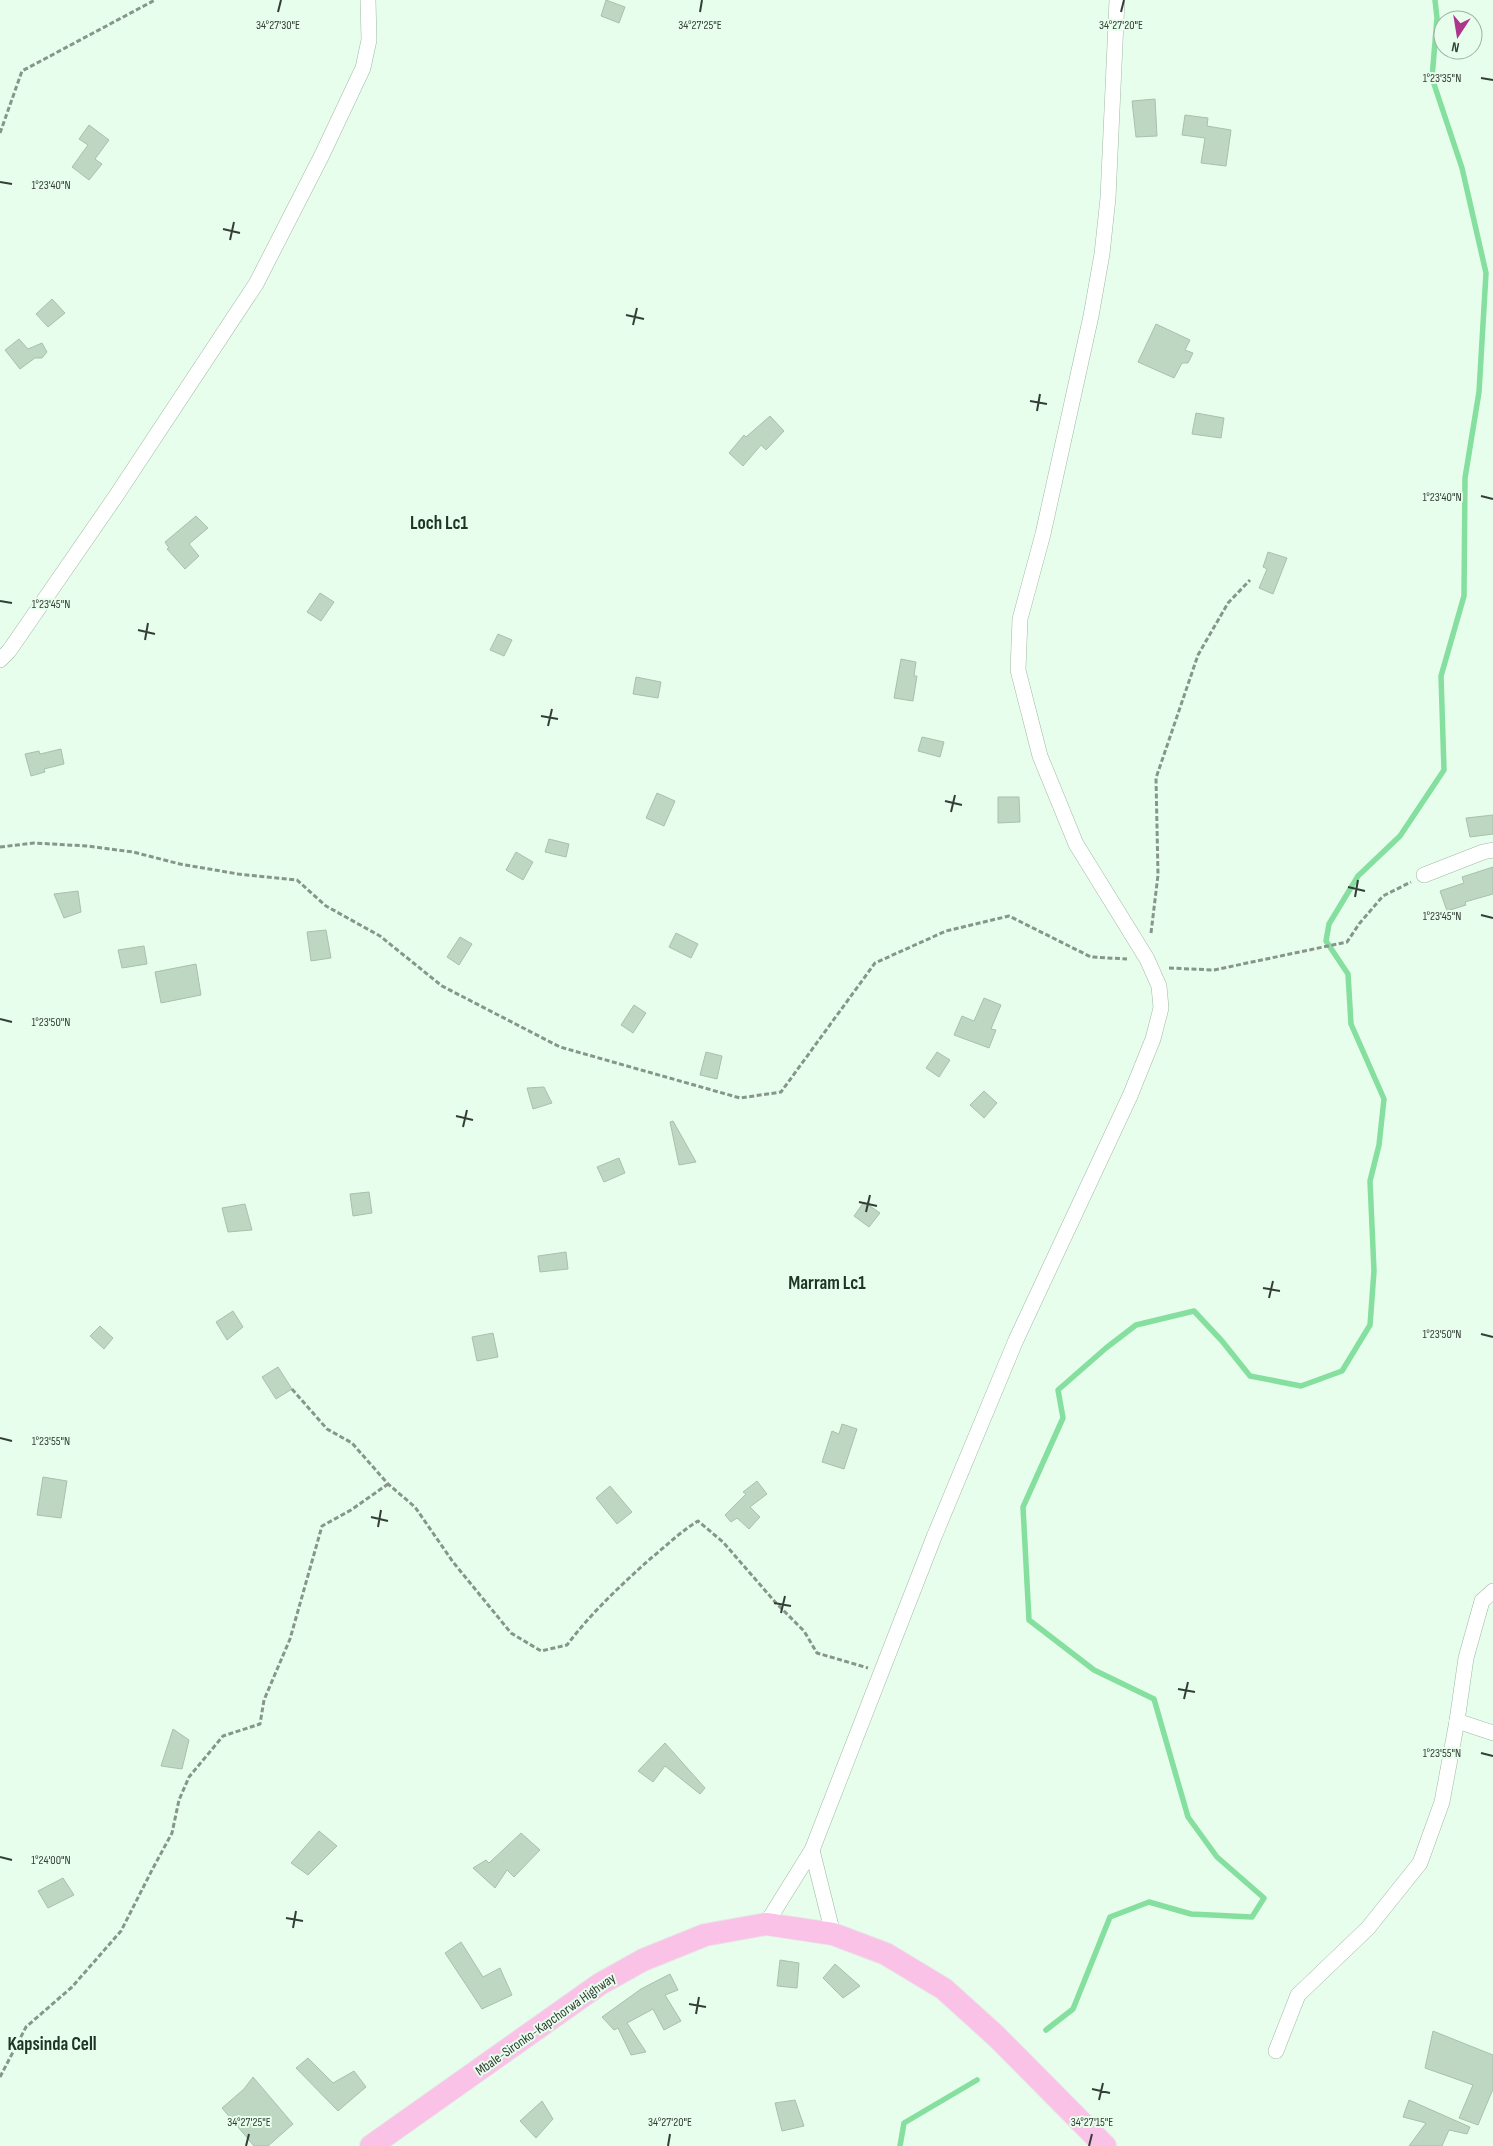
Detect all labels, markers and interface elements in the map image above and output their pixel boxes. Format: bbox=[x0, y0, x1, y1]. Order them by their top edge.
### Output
north arrow bbox=[1433, 10, 1483, 60]
text: 34°27'30"E bbox=[256, 18, 300, 33]
text: 34°27'25"E bbox=[678, 18, 722, 33]
text: 34°27'20"E bbox=[1099, 18, 1143, 33]
text: N bbox=[1450, 38, 1461, 56]
text: 1°23'35"N bbox=[1423, 71, 1461, 86]
text: 1°23'40"N bbox=[31, 178, 71, 193]
text: 1°23'40"N bbox=[1422, 490, 1462, 505]
district label: Loch Lc1 bbox=[410, 512, 469, 535]
text: 1°23'45"N bbox=[32, 597, 70, 612]
text: 1°23'45"N bbox=[1423, 909, 1461, 924]
text: 1°23'50"N bbox=[32, 1015, 70, 1030]
district label: Marram Lc1 bbox=[788, 1272, 866, 1295]
text: 1°23'50"N bbox=[1423, 1327, 1461, 1342]
text: 1°23'55"N bbox=[32, 1434, 70, 1449]
text: 1°23'55"N bbox=[1423, 1746, 1461, 1761]
text: 1°24'00"N bbox=[31, 1853, 71, 1868]
street label: Mbale-Sironko-Kapchorwa Highway bbox=[472, 1969, 619, 2079]
district label: Kapsinda Cell bbox=[7, 2033, 97, 2056]
text: 34°27'25"E bbox=[227, 2115, 271, 2130]
text: 34°27'20"E bbox=[648, 2115, 692, 2130]
text: 34°27'15"E bbox=[1071, 2115, 1113, 2130]

